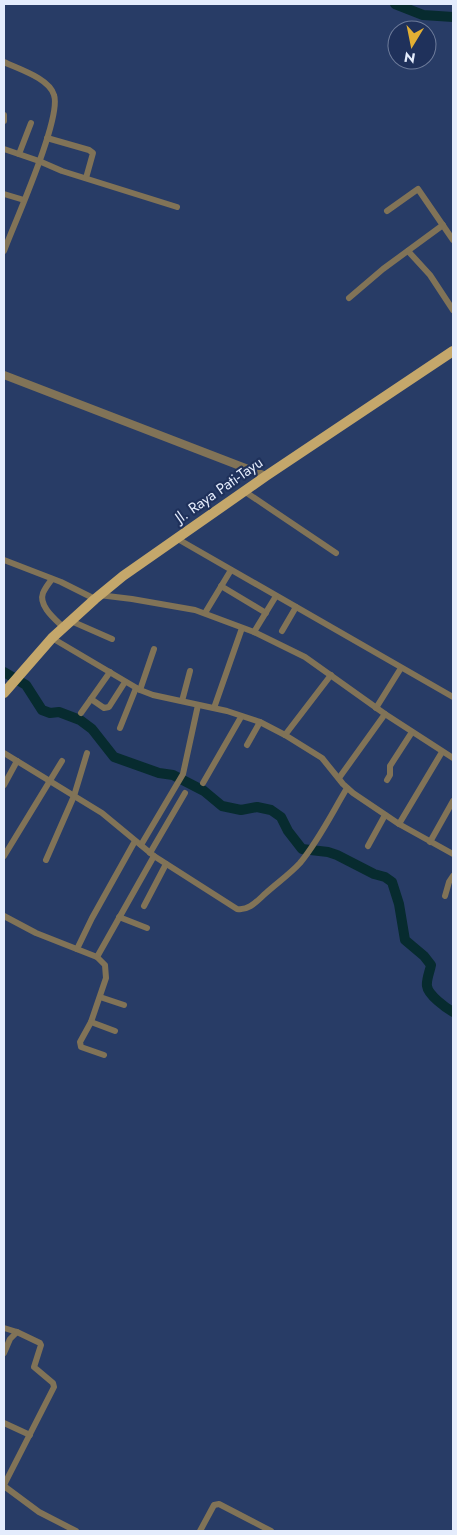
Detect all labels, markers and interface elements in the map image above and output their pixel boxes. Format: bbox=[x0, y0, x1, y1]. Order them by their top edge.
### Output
north arrow bbox=[387, 20, 437, 70]
text: N bbox=[403, 47, 417, 69]
street label: Jl. Raya Pati-Tayu bbox=[169, 452, 267, 530]

